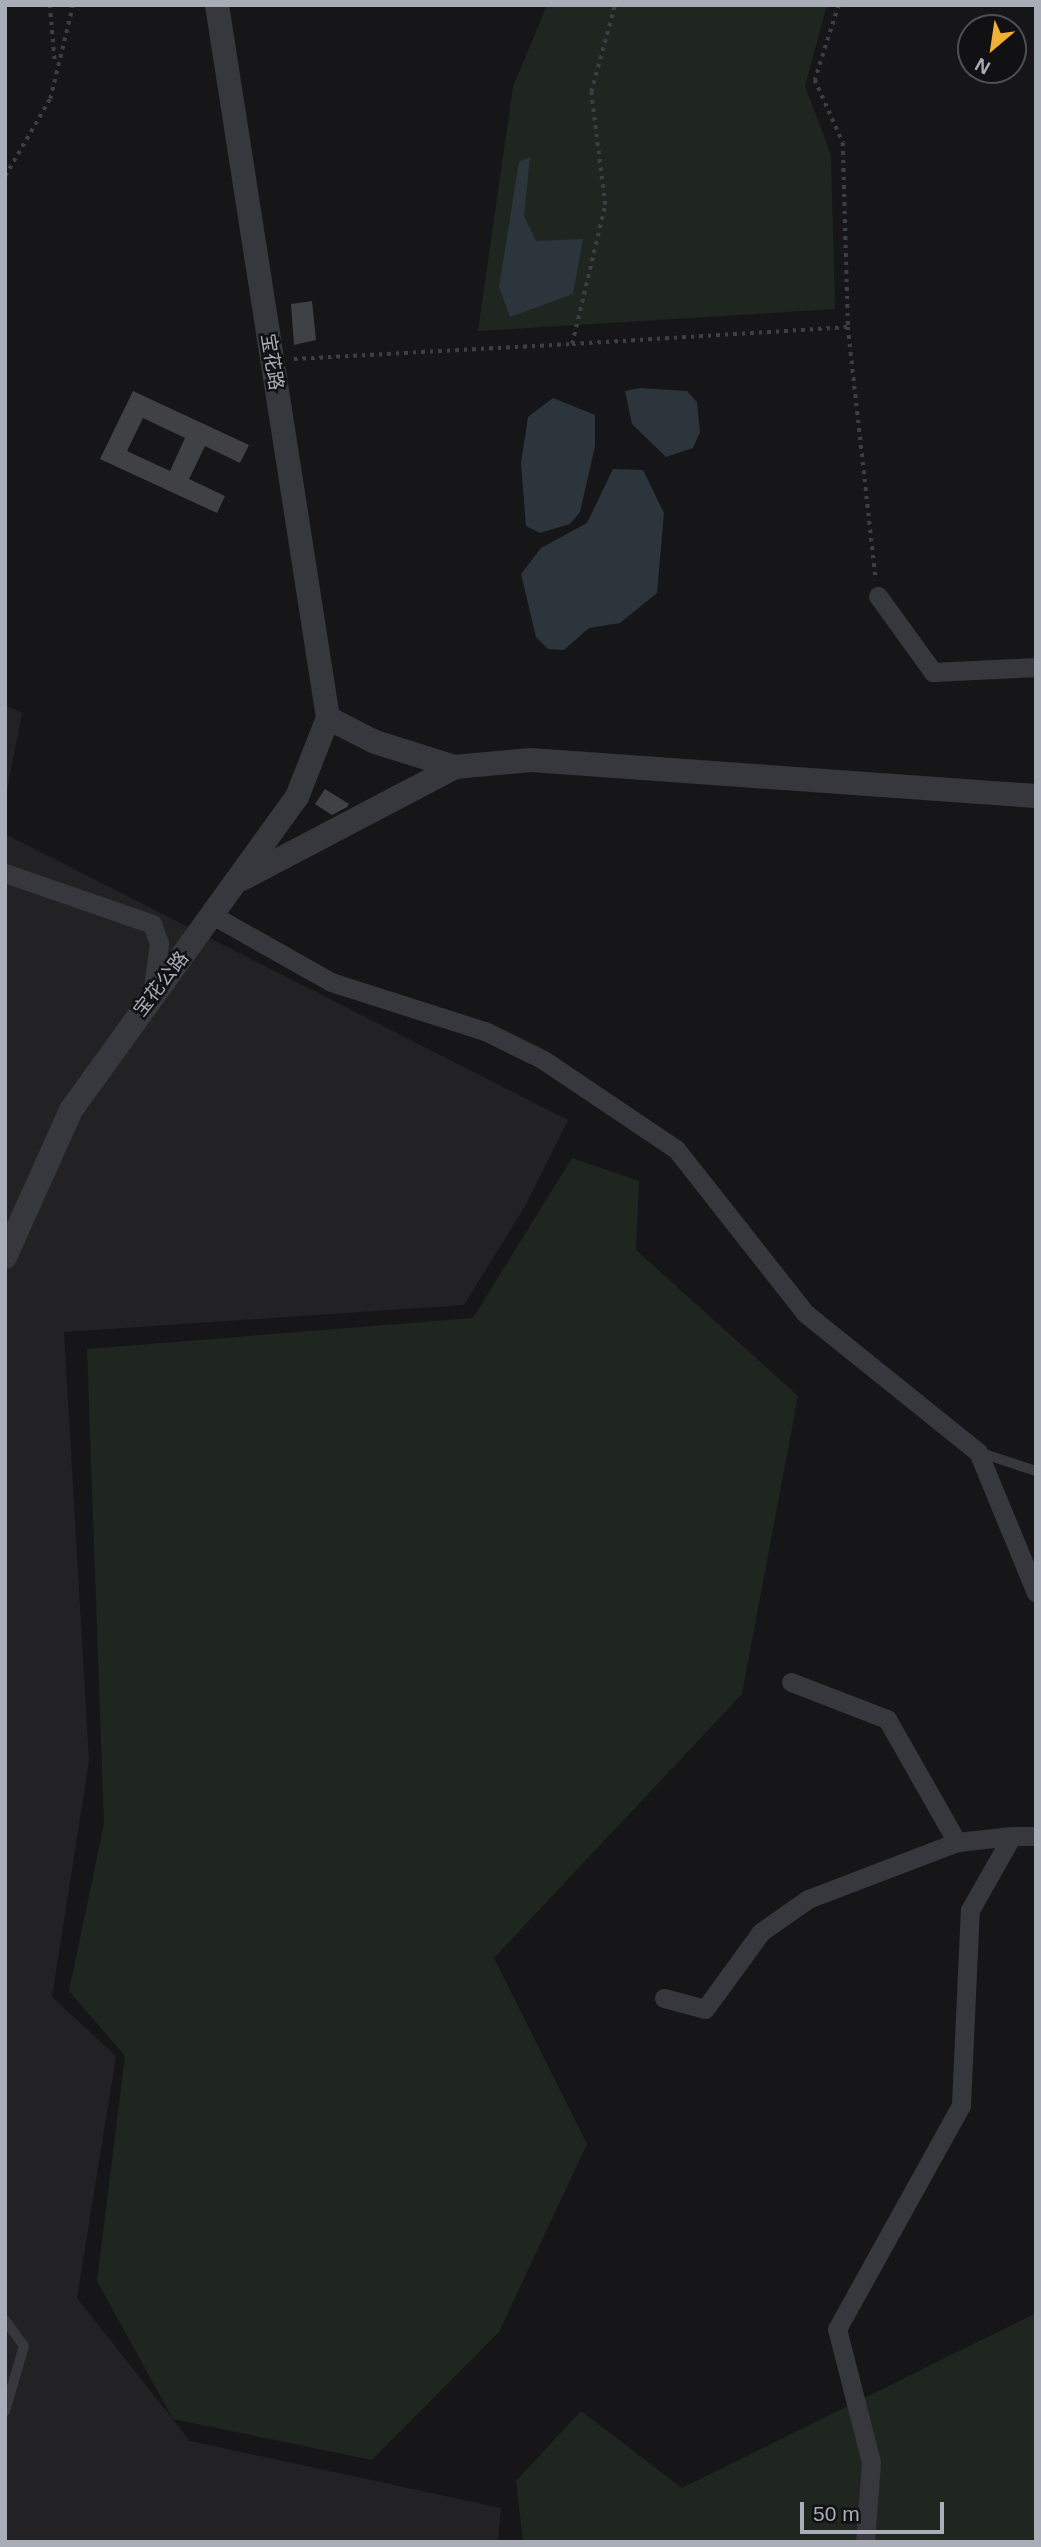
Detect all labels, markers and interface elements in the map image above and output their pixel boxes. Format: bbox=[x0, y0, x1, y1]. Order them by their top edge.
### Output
north arrow bbox=[957, 14, 1027, 84]
text: N bbox=[971, 54, 994, 79]
street label: 宝花路 bbox=[256, 332, 288, 392]
street label: 宝花公路 bbox=[129, 947, 193, 1021]
scale bar bbox=[803, 2488, 946, 2532]
text: 50 m bbox=[813, 2502, 860, 2525]

